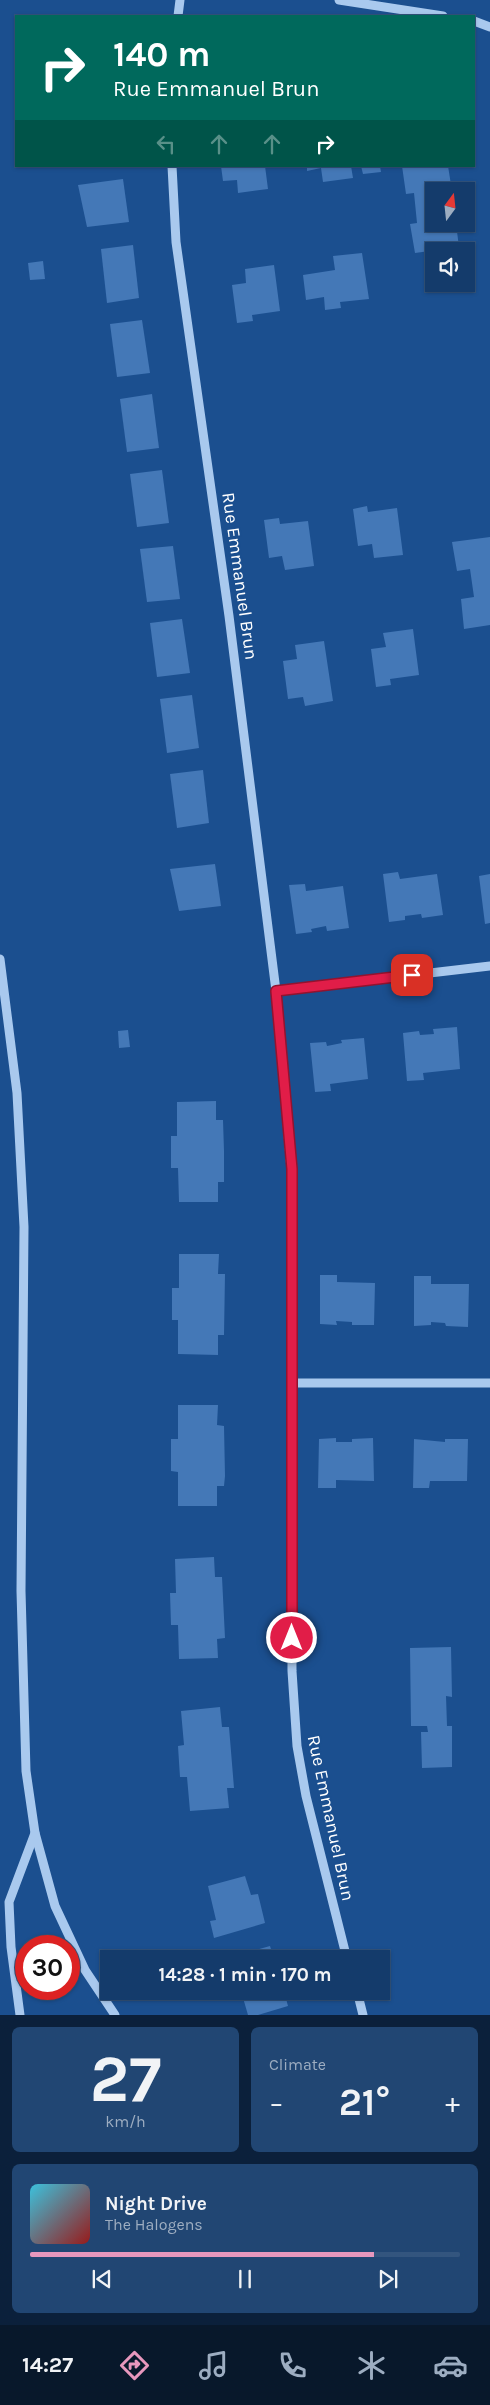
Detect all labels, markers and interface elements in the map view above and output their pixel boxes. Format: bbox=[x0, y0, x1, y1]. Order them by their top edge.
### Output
text: 140 m bbox=[113, 34, 211, 75]
icon: right bbox=[30, 35, 95, 100]
text: Rue Emmanuel Brun bbox=[113, 76, 319, 102]
icon: left bbox=[152, 130, 180, 158]
icon: ahead bbox=[205, 130, 233, 158]
icon: ahead bbox=[258, 130, 286, 158]
icon: right bbox=[311, 130, 339, 158]
north arrow bbox=[425, 182, 475, 232]
map controls bbox=[425, 182, 475, 292]
button: sound bbox=[425, 242, 475, 292]
street label: Rue Emmanuel Brun bbox=[217, 491, 263, 661]
pin bbox=[391, 954, 433, 996]
icon: arrive bbox=[398, 961, 426, 989]
position arrow bbox=[265, 1611, 317, 1663]
street label: Rue Emmanuel Brun bbox=[303, 1733, 359, 1903]
speed limit sign: 30 bbox=[15, 1935, 80, 2000]
text: 14:28 · 1 min · 170 m bbox=[158, 1964, 332, 1986]
text: 27 bbox=[90, 2041, 161, 2117]
text: Climate bbox=[269, 2055, 326, 2074]
text: 21° bbox=[339, 2080, 390, 2125]
text: − bbox=[269, 2086, 284, 2119]
text: + bbox=[445, 2086, 460, 2119]
text: km/h bbox=[105, 2112, 146, 2131]
text: Night Drive bbox=[105, 2193, 207, 2215]
text: The Halogens bbox=[105, 2215, 203, 2234]
icon: previous bbox=[88, 2265, 116, 2293]
icon: pause bbox=[231, 2265, 259, 2293]
icon: next bbox=[374, 2265, 402, 2293]
icon: directions bbox=[117, 2348, 152, 2383]
icon: music bbox=[196, 2348, 231, 2383]
icon: phone bbox=[275, 2348, 310, 2383]
icon: climate bbox=[354, 2348, 389, 2383]
icon: car bbox=[433, 2348, 468, 2383]
text: 14:27 bbox=[22, 2352, 73, 2378]

